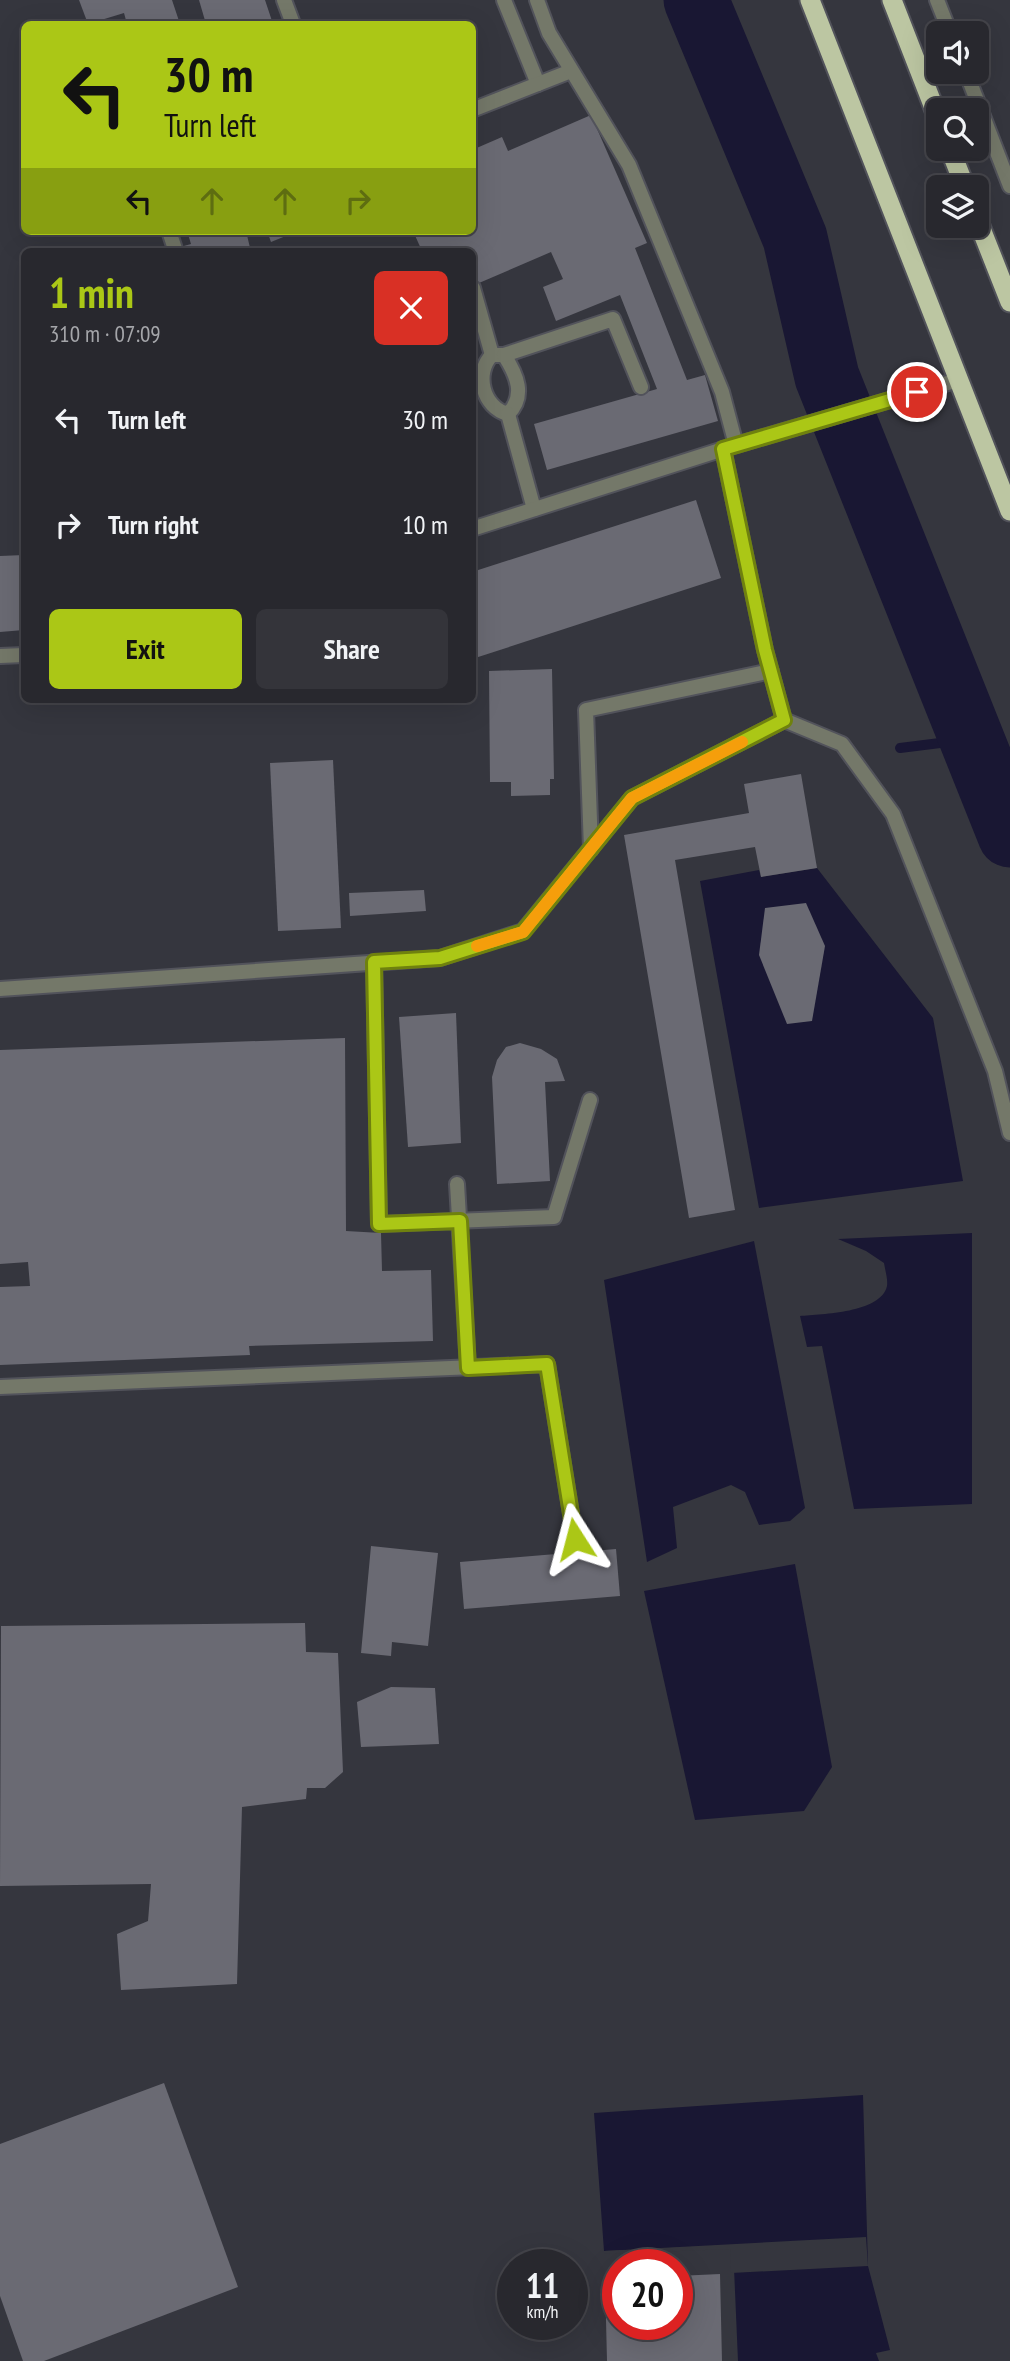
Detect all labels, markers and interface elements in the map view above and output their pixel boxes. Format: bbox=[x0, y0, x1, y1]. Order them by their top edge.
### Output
map controls bbox=[926, 21, 989, 238]
button: sound bbox=[926, 21, 989, 84]
text: 30 m bbox=[164, 42, 253, 106]
icon: left bbox=[49, 49, 140, 140]
button: search bbox=[926, 98, 989, 161]
text: Turn left bbox=[164, 104, 256, 146]
button: layers bbox=[926, 175, 989, 238]
icon: left bbox=[120, 182, 158, 220]
icon: ahead bbox=[193, 182, 231, 220]
icon: ahead bbox=[266, 182, 304, 220]
icon: right bbox=[339, 182, 377, 220]
text: 1 min bbox=[49, 265, 134, 320]
button: close bbox=[374, 271, 448, 345]
text: 310 m · 07:09 bbox=[49, 319, 161, 348]
pin bbox=[887, 362, 947, 422]
icon: arrive bbox=[898, 373, 936, 411]
icon: left bbox=[49, 401, 87, 439]
text: Turn left bbox=[108, 403, 186, 436]
text: 30 m bbox=[402, 403, 448, 436]
icon: right bbox=[49, 506, 87, 544]
text: Turn right bbox=[108, 508, 199, 541]
text: 10 m bbox=[402, 508, 448, 541]
button: Exit bbox=[49, 609, 242, 689]
button: Share bbox=[256, 609, 448, 689]
position arrow bbox=[538, 1502, 612, 1576]
speed limit sign: 20 bbox=[602, 2249, 693, 2340]
text: 11 bbox=[526, 2262, 559, 2308]
text: km/h bbox=[527, 2300, 558, 2323]

